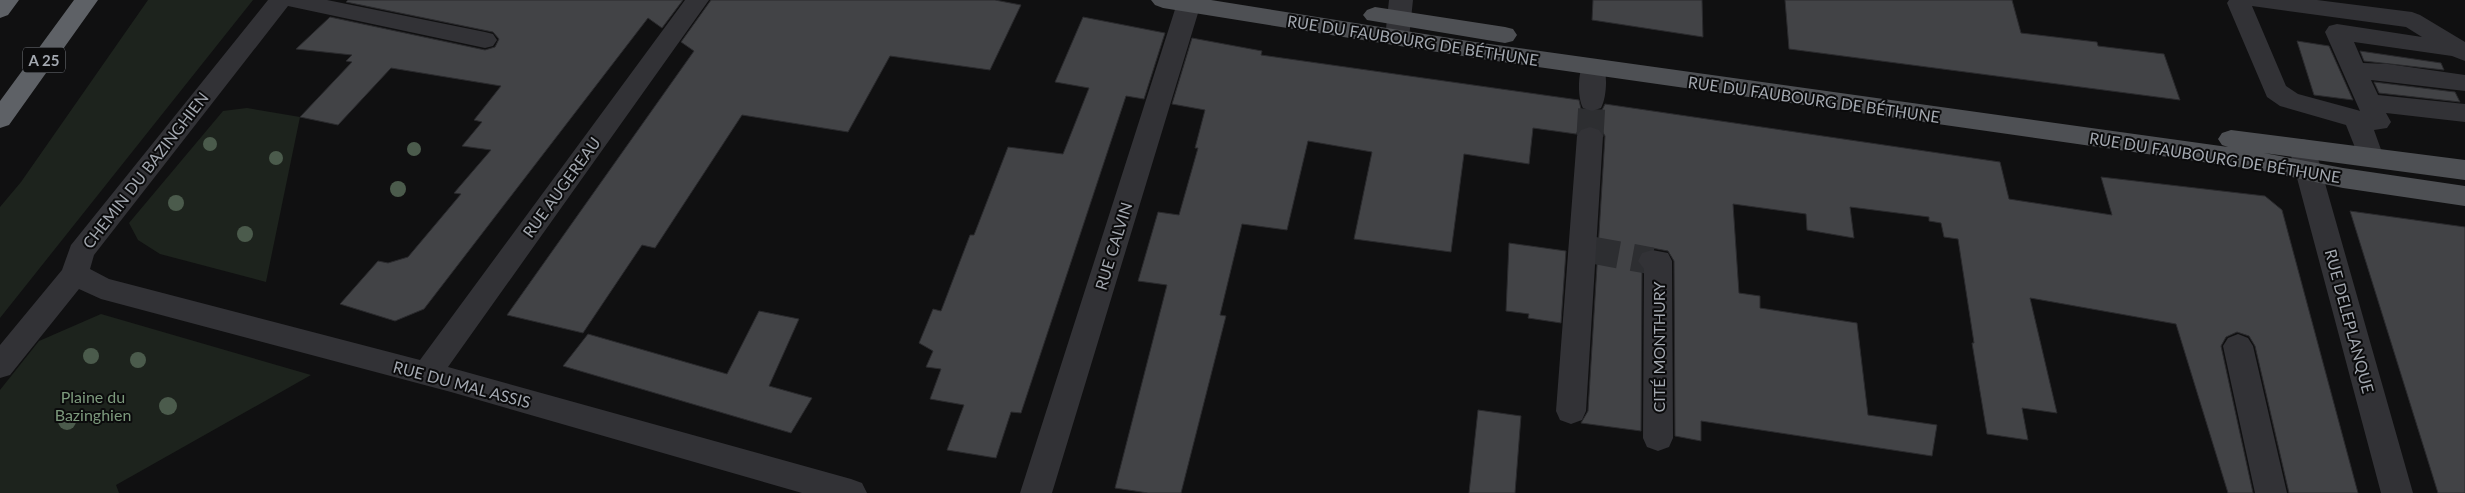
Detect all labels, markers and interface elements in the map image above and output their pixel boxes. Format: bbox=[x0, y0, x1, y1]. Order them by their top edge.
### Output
street label: RUE DU FAUBOURG DE BÉTHUNE bbox=[1286, 11, 1540, 69]
road number: A 25 bbox=[23, 48, 65, 72]
street label: RUE DU FAUBOURG DE BÉTHUNE bbox=[1687, 72, 1941, 126]
street label: CHEMIN DU BAZINGHIEN bbox=[78, 88, 212, 252]
street label: RUE DU FAUBOURG DE BÉTHUNE bbox=[2088, 128, 2342, 186]
street label: RUE AUGEREAU bbox=[518, 133, 604, 241]
street label: RUE CALVIN bbox=[1091, 200, 1135, 292]
street label: RUE DELEPLANQUE bbox=[2322, 247, 2378, 395]
street label: CITÉ MONTHURY bbox=[1649, 282, 1668, 412]
street label: RUE DU MAL ASSIS bbox=[391, 357, 533, 411]
park label: Plaine du Bazinghien bbox=[55, 387, 131, 424]

